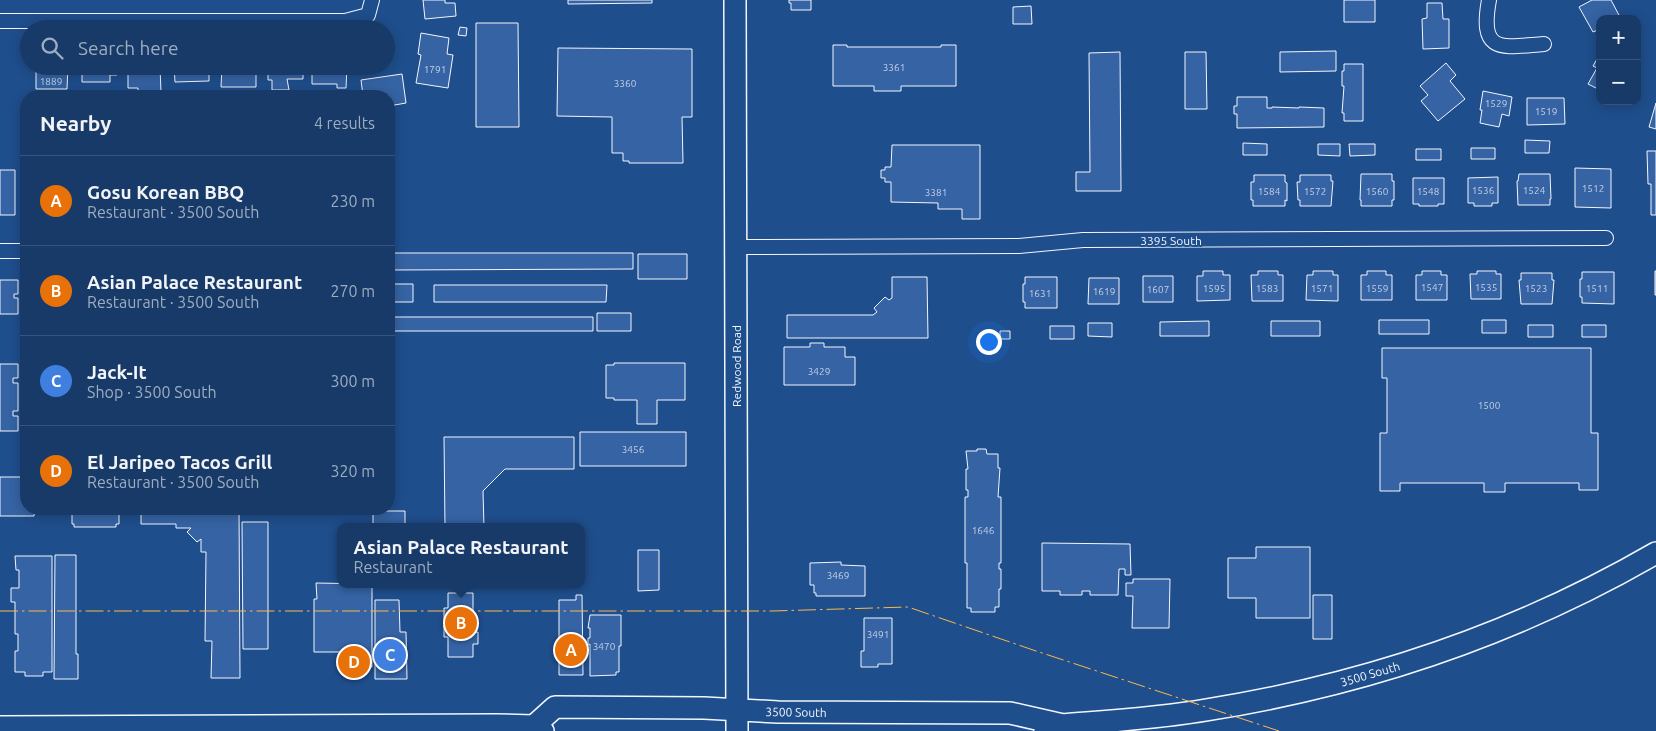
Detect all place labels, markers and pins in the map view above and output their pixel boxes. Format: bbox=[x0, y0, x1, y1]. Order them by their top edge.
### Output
pin: B bbox=[445, 604, 477, 642]
pin: A bbox=[555, 631, 587, 669]
pin: C bbox=[374, 636, 406, 674]
pin: D bbox=[338, 643, 370, 681]

